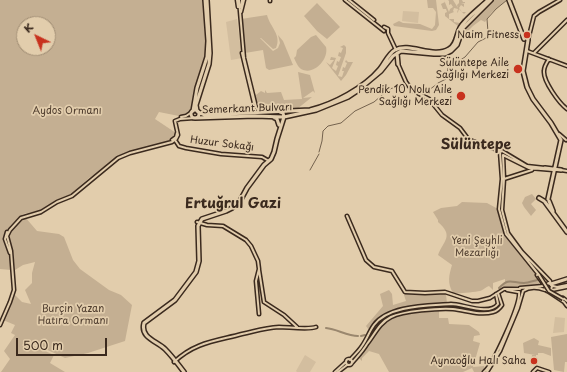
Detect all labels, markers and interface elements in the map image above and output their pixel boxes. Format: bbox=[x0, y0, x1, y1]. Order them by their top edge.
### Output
north arrow bbox=[16, 16, 56, 56]
text: K bbox=[19, 19, 37, 37]
place label: Naim Fitness bbox=[457, 29, 519, 41]
marker: Naim Fitness bbox=[522, 30, 532, 40]
place label: Sülüntepe Aile Sağlığı Merkezi bbox=[436, 57, 509, 80]
marker: Sülüntepe Aile Sağlığı Merkezi bbox=[512, 63, 524, 75]
place label: Pendik 10 Nolu Aile Sağlığı Merkezi bbox=[358, 84, 452, 108]
marker: Pendik 10 Nolu Aile Sağlığı Merkezi bbox=[455, 90, 467, 102]
street label: Semerkant Bulvarı bbox=[202, 101, 292, 117]
park label: Aydos Ormanı bbox=[32, 105, 102, 117]
street label: Huzur Sokağı bbox=[189, 134, 255, 154]
district label: Sülüntepe bbox=[441, 137, 511, 153]
district label: Ertuğrul Gazi bbox=[185, 196, 281, 212]
park label: Yeni Şeyhli Mezarlığı bbox=[451, 235, 503, 258]
park label: Burçin Yazan Hatıra Ormanı bbox=[38, 303, 108, 326]
scale bar bbox=[18, 330, 109, 356]
text: 500 m bbox=[23, 336, 63, 354]
place label: Aynaoğlu Halı Saha bbox=[430, 355, 526, 367]
marker: Aynaoğlu Halı Saha bbox=[529, 356, 539, 366]

